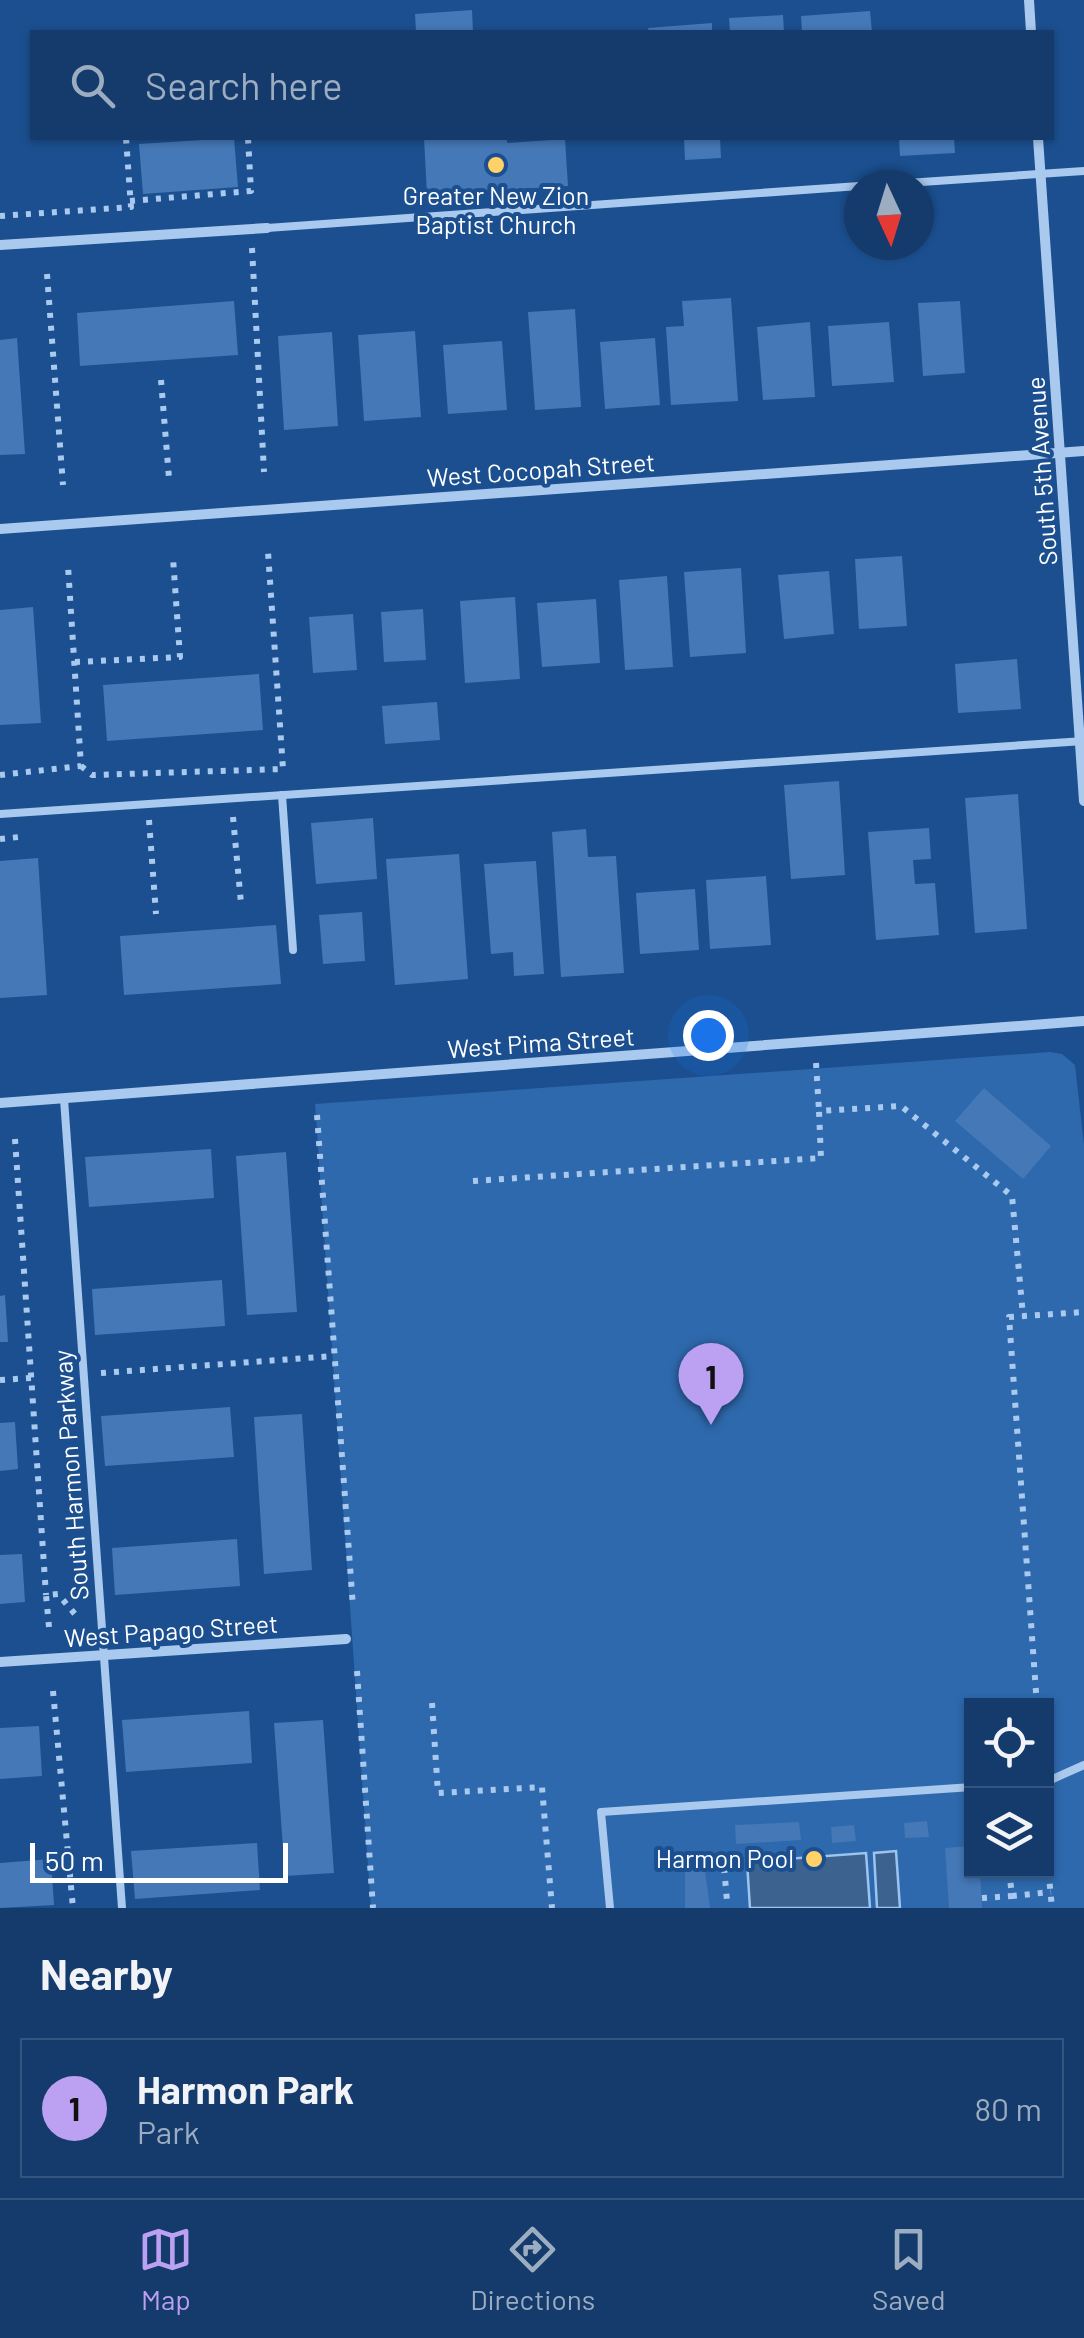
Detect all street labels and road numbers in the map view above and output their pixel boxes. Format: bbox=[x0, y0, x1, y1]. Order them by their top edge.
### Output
street label: South 5th Avenue bbox=[1019, 376, 1063, 566]
street label: West Cocopah Street bbox=[426, 446, 656, 492]
street label: West Pima Street bbox=[446, 1020, 636, 1064]
street label: South Harmon Parkway bbox=[46, 1349, 94, 1601]
street label: West Papago Street bbox=[63, 1608, 279, 1652]

